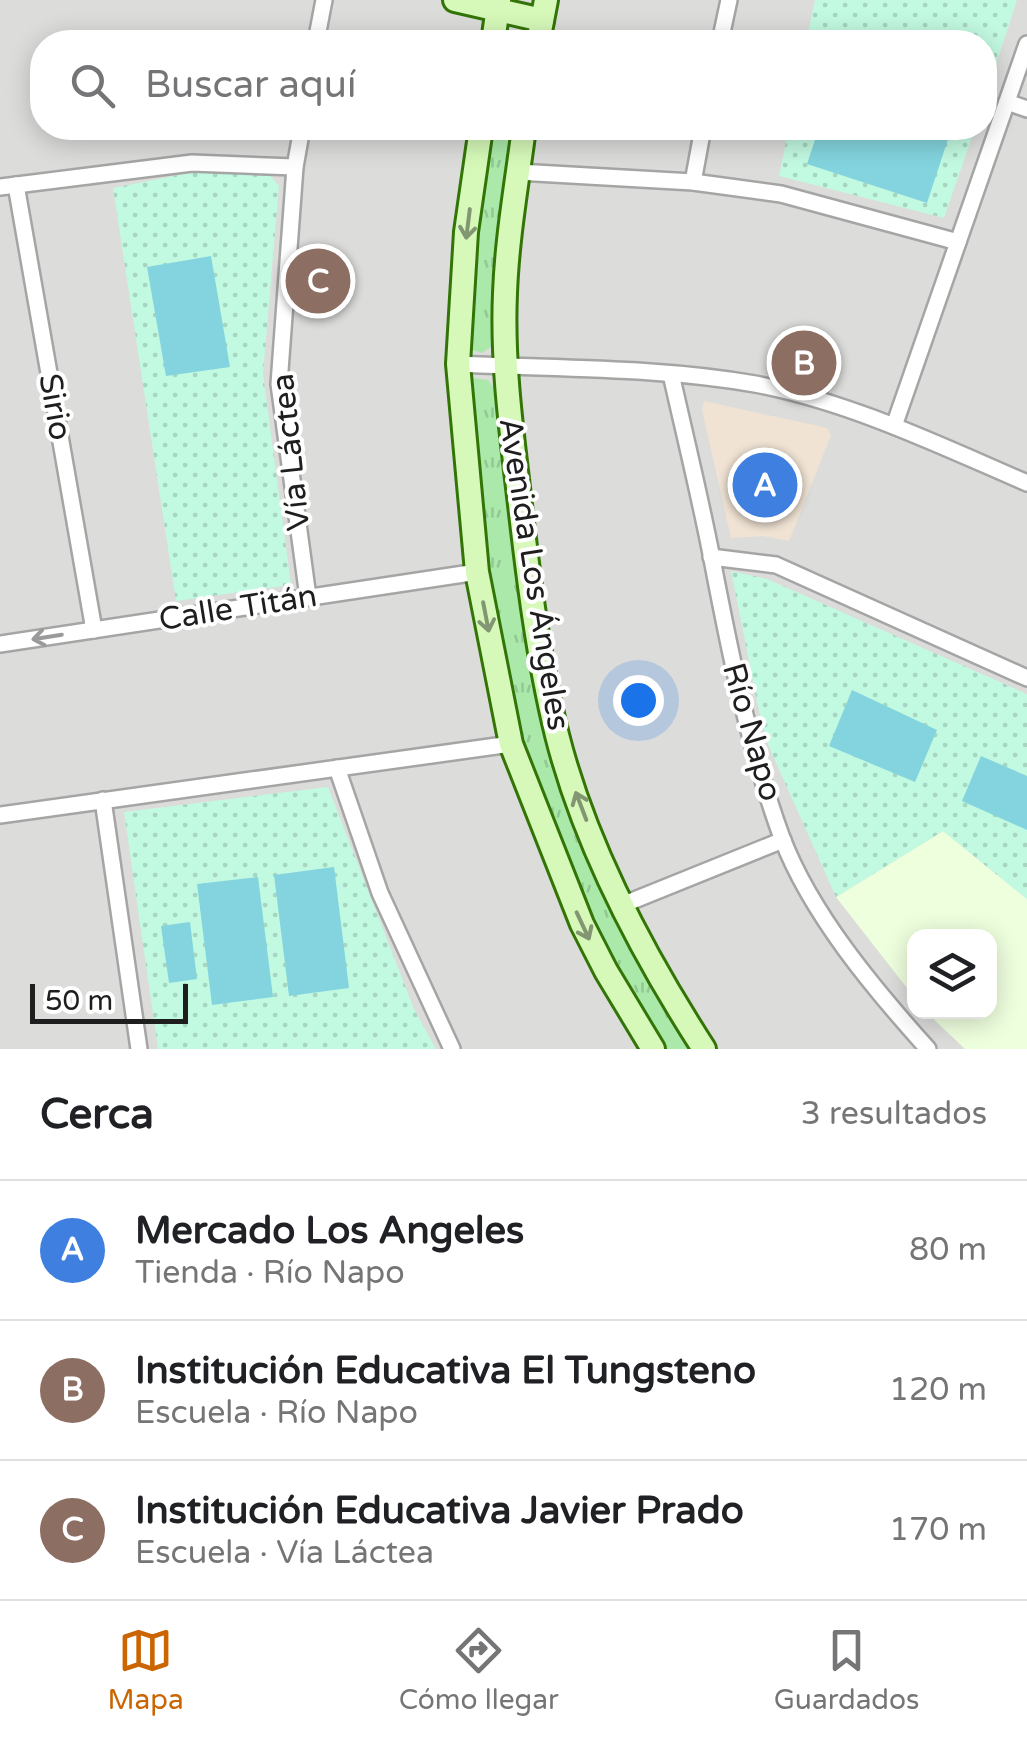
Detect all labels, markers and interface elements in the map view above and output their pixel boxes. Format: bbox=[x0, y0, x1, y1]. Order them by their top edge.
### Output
search box bbox=[30, 30, 997, 140]
icon: search bbox=[65, 58, 120, 113]
text: Buscar aquí bbox=[145, 62, 356, 108]
one-way arrow bbox=[458, 207, 477, 240]
pin: C bbox=[286, 244, 350, 318]
pin: B bbox=[772, 326, 836, 400]
street label: Sirio bbox=[30, 371, 80, 443]
street label: Vía Láctea bbox=[264, 372, 318, 532]
street label: Avenida Los Ángeles bbox=[491, 415, 578, 733]
pin: A bbox=[732, 448, 798, 522]
street label: Calle Titán bbox=[156, 577, 320, 639]
one-way arrow bbox=[477, 600, 496, 632]
one-way arrow bbox=[31, 628, 64, 646]
street label: Río Napo bbox=[714, 659, 790, 805]
your location bbox=[613, 675, 664, 726]
one-way arrow bbox=[571, 792, 589, 823]
one-way arrow bbox=[575, 910, 594, 940]
map controls bbox=[907, 929, 997, 1019]
button: layers bbox=[907, 929, 997, 1019]
scale bar bbox=[30, 979, 188, 1024]
text: 50 m bbox=[45, 984, 113, 1018]
text: Cerca bbox=[40, 1089, 154, 1140]
text: 3 resultados bbox=[801, 1095, 987, 1133]
text: Mercado Los Angeles bbox=[135, 1208, 524, 1254]
text: A bbox=[61, 1231, 84, 1269]
text: 80 m bbox=[909, 1231, 987, 1269]
text: Tienda · Río Napo bbox=[135, 1254, 405, 1292]
text: Institución Educativa El Tungsteno bbox=[135, 1348, 756, 1394]
text: B bbox=[61, 1371, 84, 1409]
text: 120 m bbox=[889, 1371, 987, 1409]
text: Escuela · Río Napo bbox=[135, 1394, 418, 1432]
text: Institución Educativa Javier Prado bbox=[135, 1488, 744, 1534]
text: C bbox=[61, 1511, 84, 1549]
text: 170 m bbox=[889, 1511, 987, 1549]
text: Escuela · Vía Láctea bbox=[135, 1534, 434, 1572]
tab: Mapa bbox=[108, 1623, 184, 1717]
tab: Cómo llegar bbox=[399, 1623, 559, 1717]
tab: Guardados bbox=[774, 1623, 920, 1717]

